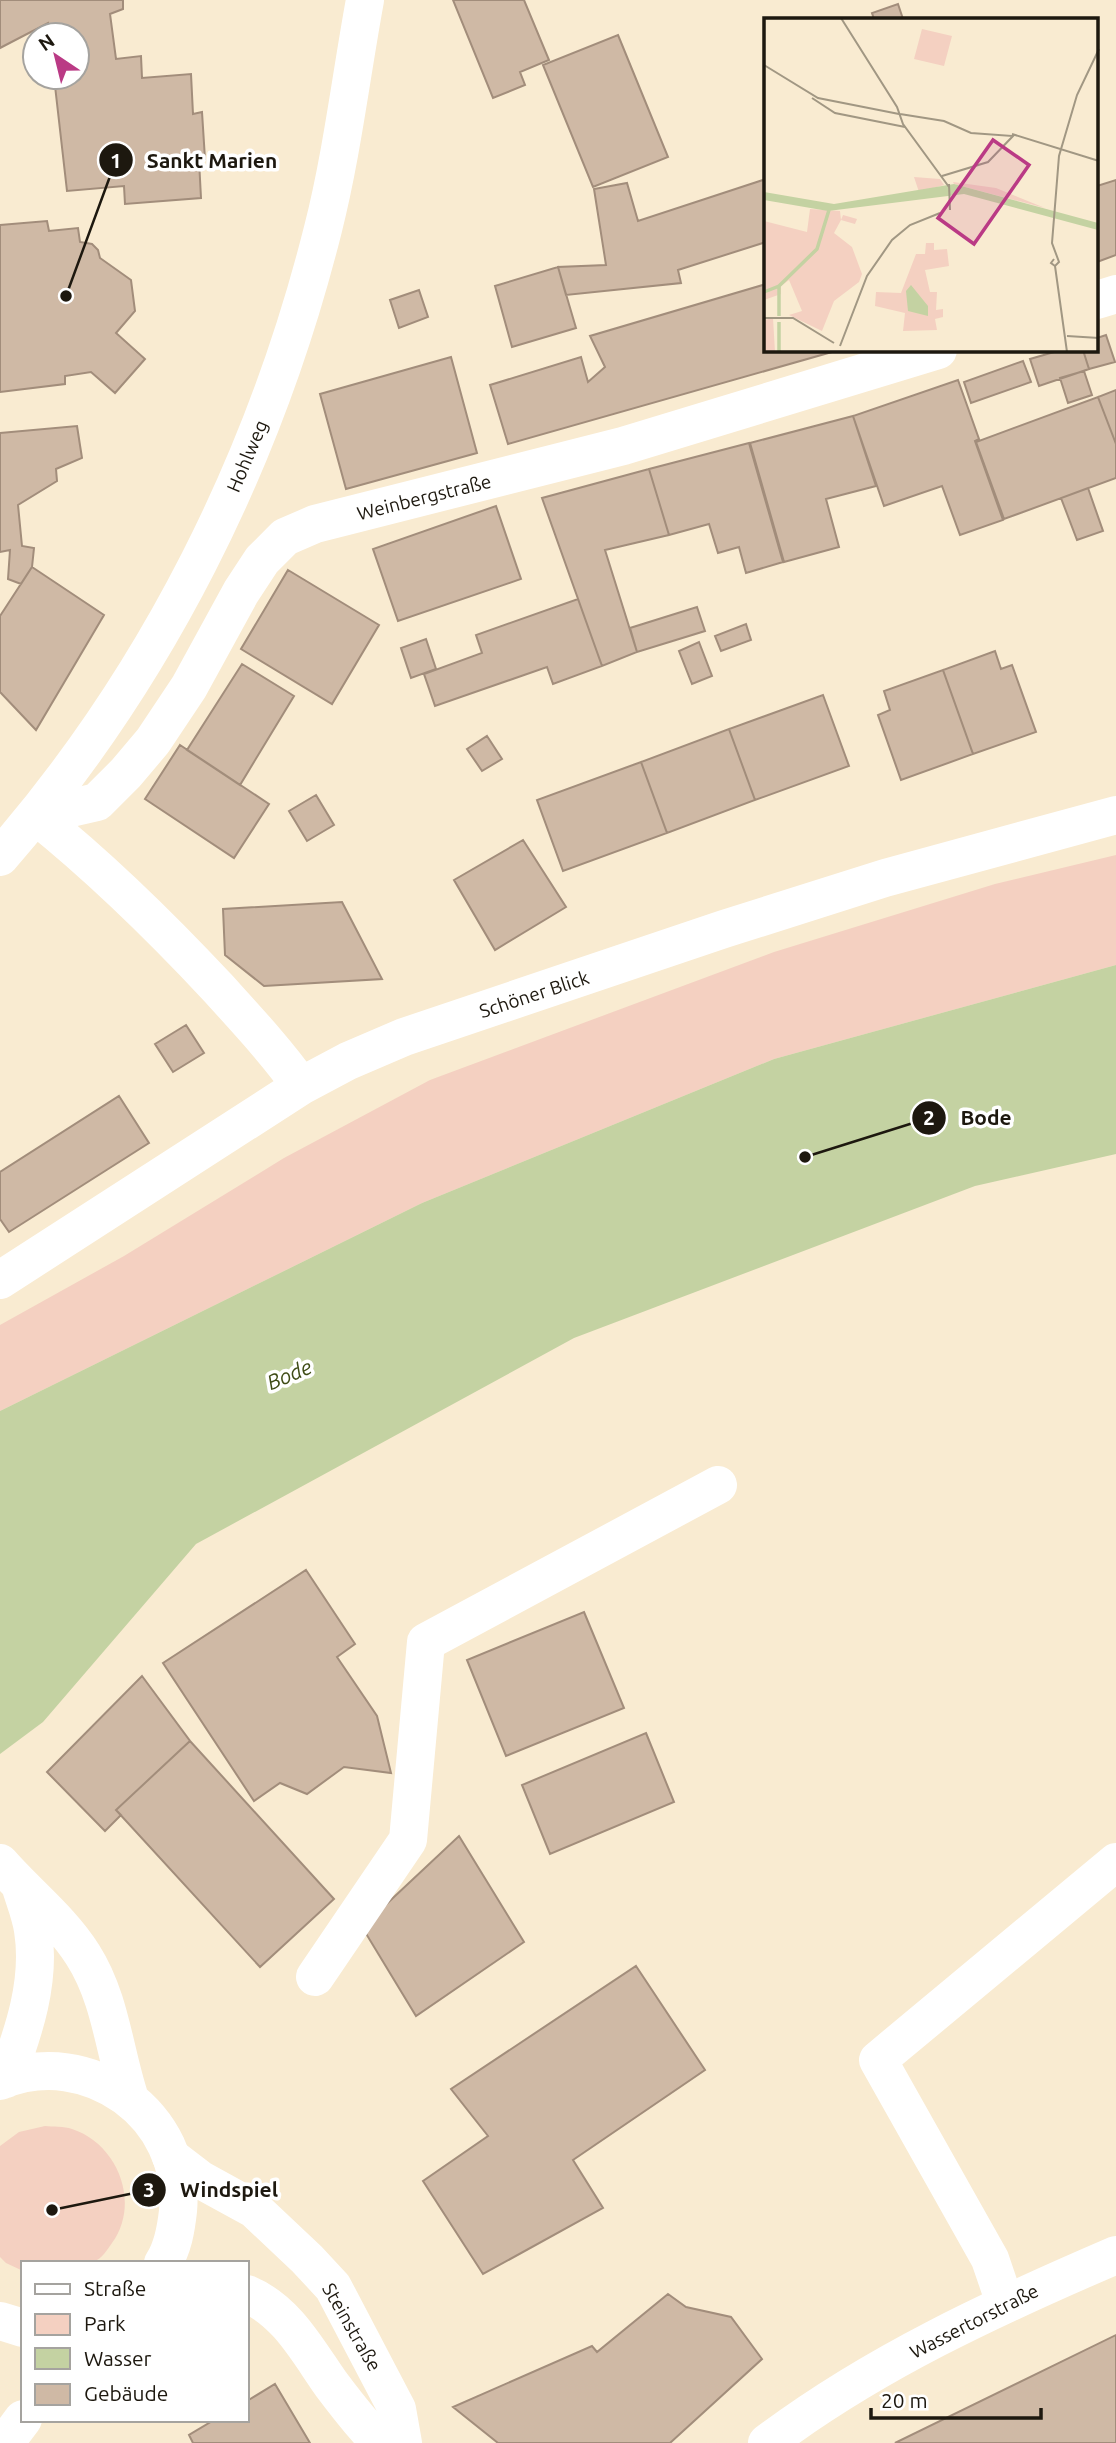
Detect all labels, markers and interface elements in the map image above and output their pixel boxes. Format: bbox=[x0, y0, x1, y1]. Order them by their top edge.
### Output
inset map bbox=[764, 18, 1098, 352]
north arrow bbox=[21, 21, 91, 91]
text: N bbox=[34, 29, 58, 55]
callout: Sankt Marien bbox=[98, 139, 292, 181]
text: 1 bbox=[110, 148, 122, 172]
text: Sankt Marien bbox=[147, 148, 277, 172]
street label: Hohlweg bbox=[222, 417, 272, 495]
street label: Weinbergstraße bbox=[355, 470, 493, 524]
street label: Schöner Blick bbox=[477, 966, 592, 1022]
callout: Bode bbox=[911, 1097, 1026, 1139]
text: 2 bbox=[923, 1105, 935, 1129]
text: Bode bbox=[960, 1105, 1012, 1129]
water label: Bode bbox=[263, 1354, 316, 1394]
callout: Windspiel bbox=[131, 2169, 292, 2211]
text: 3 bbox=[143, 2177, 155, 2201]
text: Windspiel bbox=[180, 2177, 278, 2201]
legend bbox=[21, 2261, 248, 2422]
text: Straße bbox=[84, 2276, 146, 2300]
street label: Steinstraße bbox=[318, 2279, 386, 2375]
street label: Wassertorstraße bbox=[906, 2279, 1042, 2363]
text: Park bbox=[84, 2311, 126, 2335]
text: Wasser bbox=[84, 2346, 152, 2370]
scale bar bbox=[871, 2376, 1041, 2420]
text: Gebäude bbox=[84, 2381, 168, 2405]
text: 20 m bbox=[881, 2388, 928, 2412]

